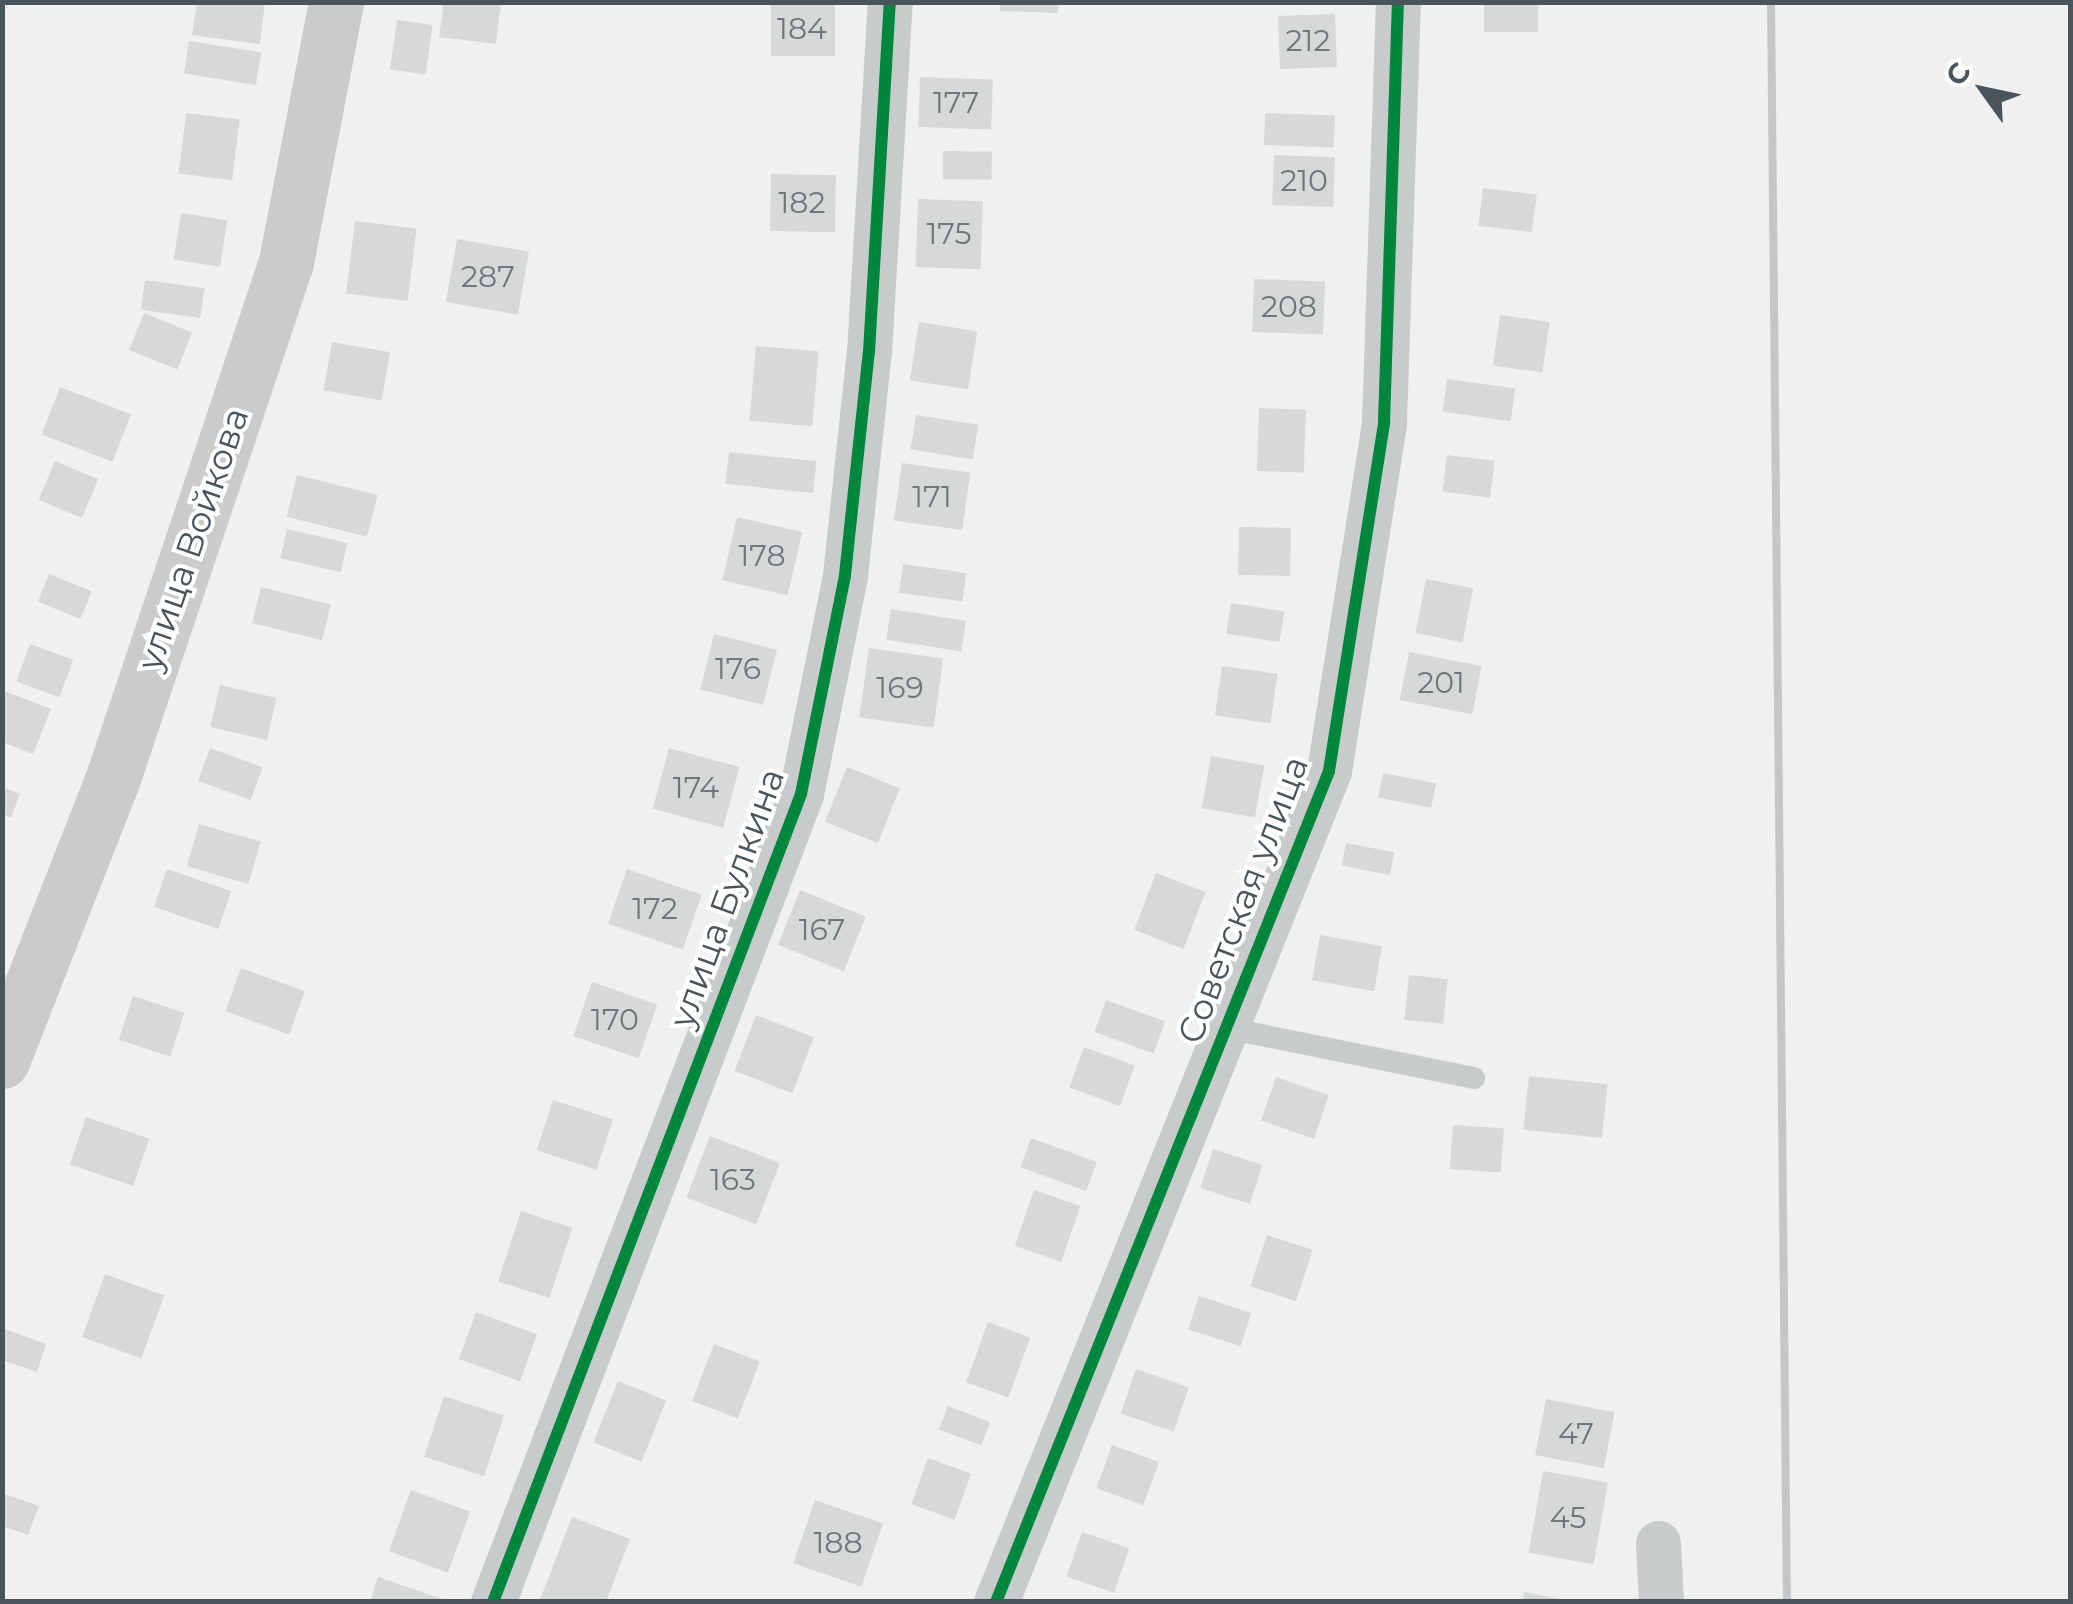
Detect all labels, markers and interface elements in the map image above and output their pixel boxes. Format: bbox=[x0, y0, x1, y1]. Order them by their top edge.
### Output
house number: 184 bbox=[777, 11, 827, 47]
house number: 212 bbox=[1286, 23, 1330, 59]
north arrow bbox=[1933, 40, 2033, 140]
text: С bbox=[1938, 56, 1978, 91]
house number: 177 bbox=[933, 85, 979, 121]
house number: 210 bbox=[1280, 163, 1328, 199]
house number: 182 bbox=[778, 185, 826, 221]
house number: 175 bbox=[927, 216, 971, 252]
house number: 287 bbox=[461, 259, 515, 295]
house number: 208 bbox=[1261, 289, 1317, 325]
street label: улица Войкова bbox=[128, 402, 258, 676]
house number: 171 bbox=[912, 479, 952, 515]
house number: 178 bbox=[738, 538, 786, 574]
house number: 176 bbox=[715, 651, 761, 687]
house number: 201 bbox=[1417, 665, 1465, 701]
house number: 169 bbox=[876, 670, 924, 706]
street label: Советская улица bbox=[1169, 751, 1317, 1049]
street label: улица Булкина bbox=[661, 763, 793, 1033]
house number: 174 bbox=[673, 770, 719, 806]
house number: 172 bbox=[632, 891, 678, 927]
house number: 167 bbox=[799, 912, 845, 948]
house number: 170 bbox=[591, 1002, 639, 1038]
house number: 163 bbox=[710, 1162, 756, 1198]
house number: 47 bbox=[1558, 1416, 1594, 1452]
house number: 45 bbox=[1550, 1500, 1586, 1536]
house number: 188 bbox=[813, 1525, 863, 1561]

